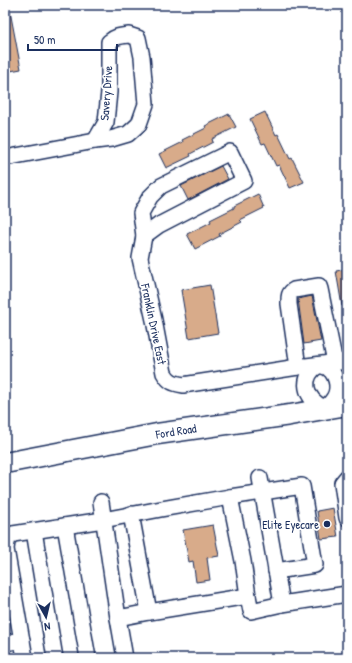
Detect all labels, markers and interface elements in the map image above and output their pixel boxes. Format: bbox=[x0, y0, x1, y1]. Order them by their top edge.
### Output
scale bar bbox=[28, 26, 117, 52]
text: 50 m bbox=[34, 31, 55, 48]
street label: Savery Drive bbox=[96, 65, 116, 121]
street label: Franklin Drive East bbox=[137, 281, 171, 367]
street label: Ford Road bbox=[153, 419, 198, 443]
place label: Elite Eyecare bbox=[262, 516, 319, 533]
marker: Elite Eyecare bbox=[322, 519, 332, 529]
north arrow bbox=[26, 597, 66, 637]
text: N bbox=[43, 620, 51, 634]

